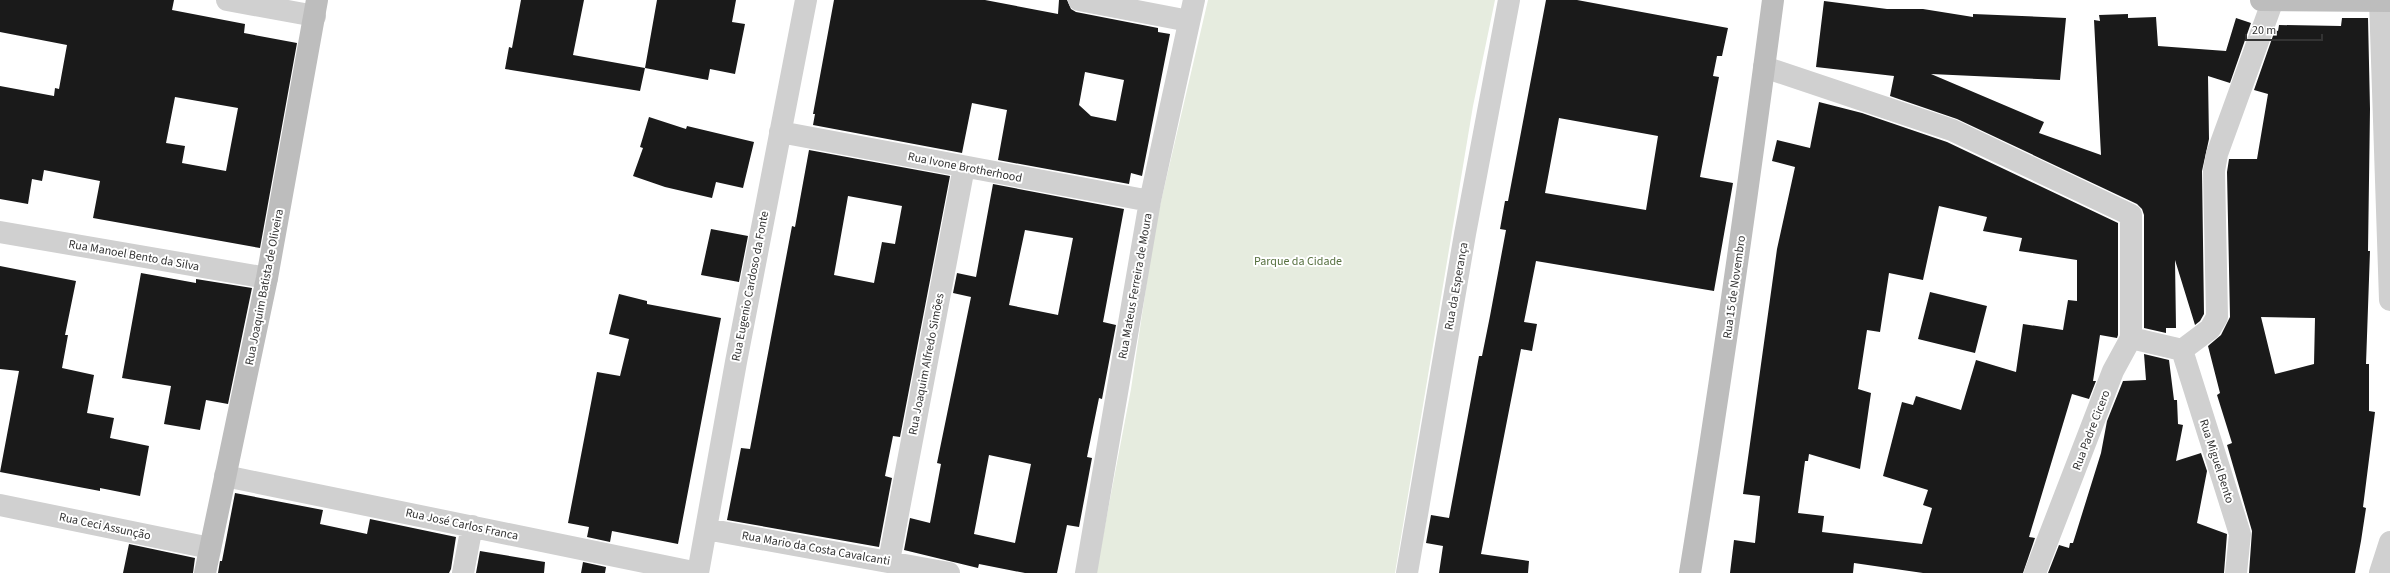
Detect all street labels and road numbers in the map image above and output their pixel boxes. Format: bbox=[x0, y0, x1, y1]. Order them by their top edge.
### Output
street label: Rua Ivone Brotherhood bbox=[906, 148, 1024, 187]
street label: Rua Joaquim Batista de Oliveira bbox=[241, 208, 288, 367]
street label: Rua Eugenio Cardoso da Fonte bbox=[728, 209, 773, 363]
street label: Rua Mateus Ferreira de Moura bbox=[1114, 212, 1157, 360]
street label: Rua 15 de Novembro bbox=[1719, 234, 1750, 340]
street label: Rua Manoel Bento da Silva bbox=[67, 236, 201, 275]
street label: Rua da Esperança bbox=[1440, 241, 1473, 331]
street label: Rua Joaquim Alfredo Simões bbox=[904, 292, 949, 436]
street label: Rua Padre Cicero bbox=[2068, 388, 2115, 473]
street label: Rua Miguel Bento bbox=[2195, 417, 2238, 505]
street label: Rua José Carlos Franca bbox=[404, 504, 520, 545]
street label: Rua Ceci Assunção bbox=[58, 508, 152, 545]
street label: Rua Mario da Costa Cavalcanti bbox=[740, 527, 891, 570]

